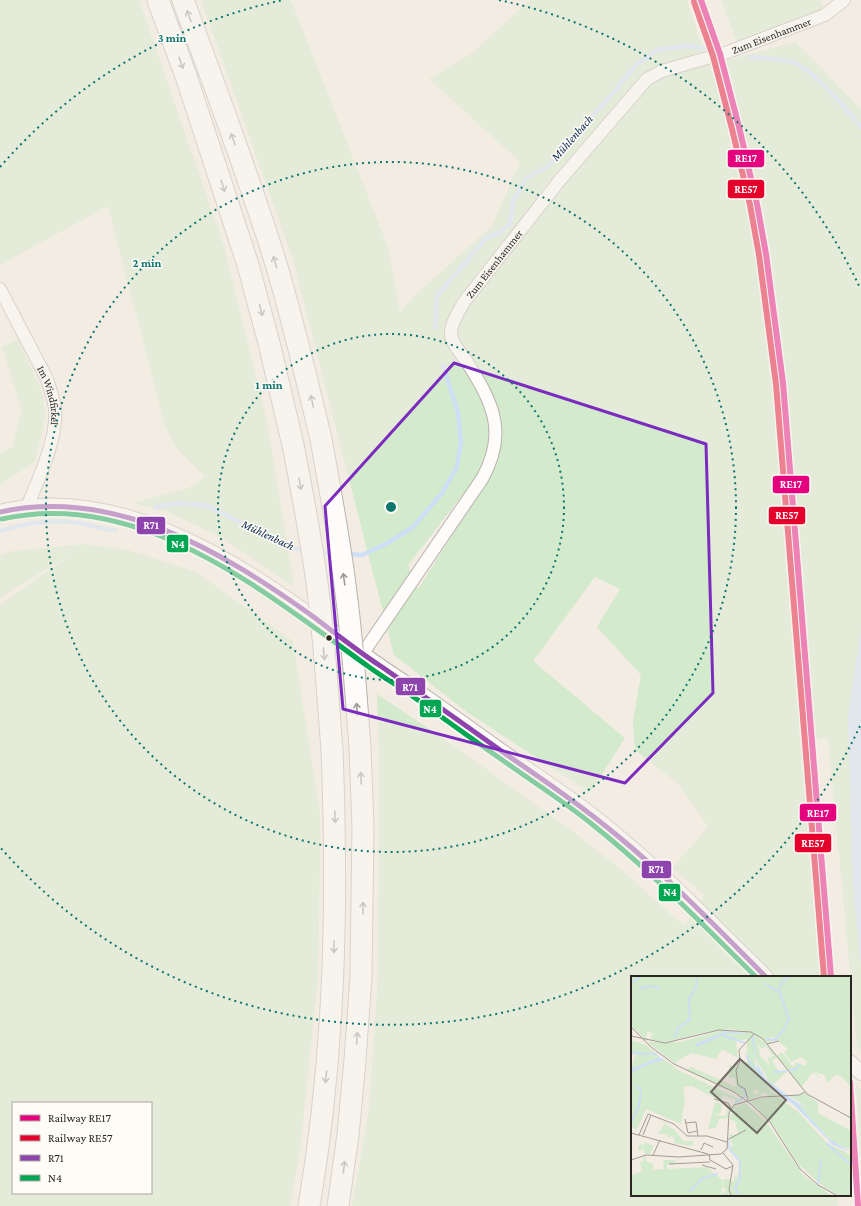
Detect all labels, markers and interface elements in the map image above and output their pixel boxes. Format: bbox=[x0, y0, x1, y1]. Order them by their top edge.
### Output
one-way arrow bbox=[185, 11, 193, 23]
street label: Zum Eisenhammer bbox=[730, 15, 813, 56]
text: 3 min bbox=[158, 31, 186, 45]
one-way arrow bbox=[178, 56, 186, 68]
water label: Mühlenbach bbox=[548, 112, 596, 165]
one-way arrow bbox=[229, 133, 237, 145]
line badge: RE17 bbox=[727, 149, 765, 168]
text: RE17 bbox=[735, 152, 757, 164]
one-way arrow bbox=[220, 179, 227, 192]
line badge: RE57 bbox=[727, 179, 765, 199]
text: RE57 bbox=[734, 183, 758, 195]
street label: Zum Eisenhammer bbox=[463, 227, 525, 300]
text: 2 min bbox=[133, 256, 162, 270]
one-way arrow bbox=[271, 256, 278, 269]
one-way arrow bbox=[257, 304, 265, 317]
street label: Im Windfirkel bbox=[35, 364, 61, 426]
text: 1 min bbox=[255, 378, 283, 392]
one-way arrow bbox=[307, 395, 315, 408]
line badge: RE17 bbox=[772, 475, 810, 494]
one-way arrow bbox=[297, 477, 305, 490]
text: RE17 bbox=[780, 478, 802, 490]
centre of rings bbox=[384, 500, 398, 514]
line badge: RE57 bbox=[768, 506, 806, 525]
text: RE57 bbox=[775, 509, 799, 521]
line badge: R71 bbox=[136, 516, 166, 535]
water label: Mühlenbach bbox=[239, 516, 297, 553]
text: R71 bbox=[143, 519, 159, 531]
line badge: N4 bbox=[166, 534, 189, 553]
text: N4 bbox=[171, 538, 185, 550]
one-way arrow bbox=[340, 573, 348, 586]
unlabelled marker bbox=[324, 633, 334, 643]
one-way arrow bbox=[321, 647, 328, 660]
line badge: R71 bbox=[395, 677, 426, 696]
text: R71 bbox=[402, 681, 418, 693]
line badge: N4 bbox=[419, 699, 442, 718]
one-way arrow bbox=[354, 703, 361, 716]
text: N4 bbox=[423, 703, 437, 715]
one-way arrow bbox=[357, 772, 365, 785]
line badge: RE17 bbox=[799, 803, 837, 822]
text: RE17 bbox=[807, 807, 829, 819]
one-way arrow bbox=[331, 810, 338, 823]
line badge: RE57 bbox=[794, 833, 832, 853]
text: RE57 bbox=[801, 837, 825, 849]
line badge: R71 bbox=[641, 860, 672, 879]
text: R71 bbox=[648, 863, 664, 875]
line badge: N4 bbox=[658, 883, 681, 902]
text: N4 bbox=[663, 886, 677, 898]
one-way arrow bbox=[359, 902, 367, 915]
one-way arrow bbox=[331, 940, 338, 953]
inset map bbox=[631, 976, 851, 1196]
one-way arrow bbox=[353, 1032, 360, 1045]
one-way arrow bbox=[322, 1070, 329, 1083]
legend bbox=[12, 1102, 152, 1194]
text: Railway RE17 bbox=[48, 1111, 112, 1125]
text: Railway RE57 bbox=[48, 1131, 113, 1145]
text: R71 bbox=[48, 1151, 64, 1165]
one-way arrow bbox=[340, 1161, 347, 1174]
text: N4 bbox=[48, 1171, 62, 1185]

